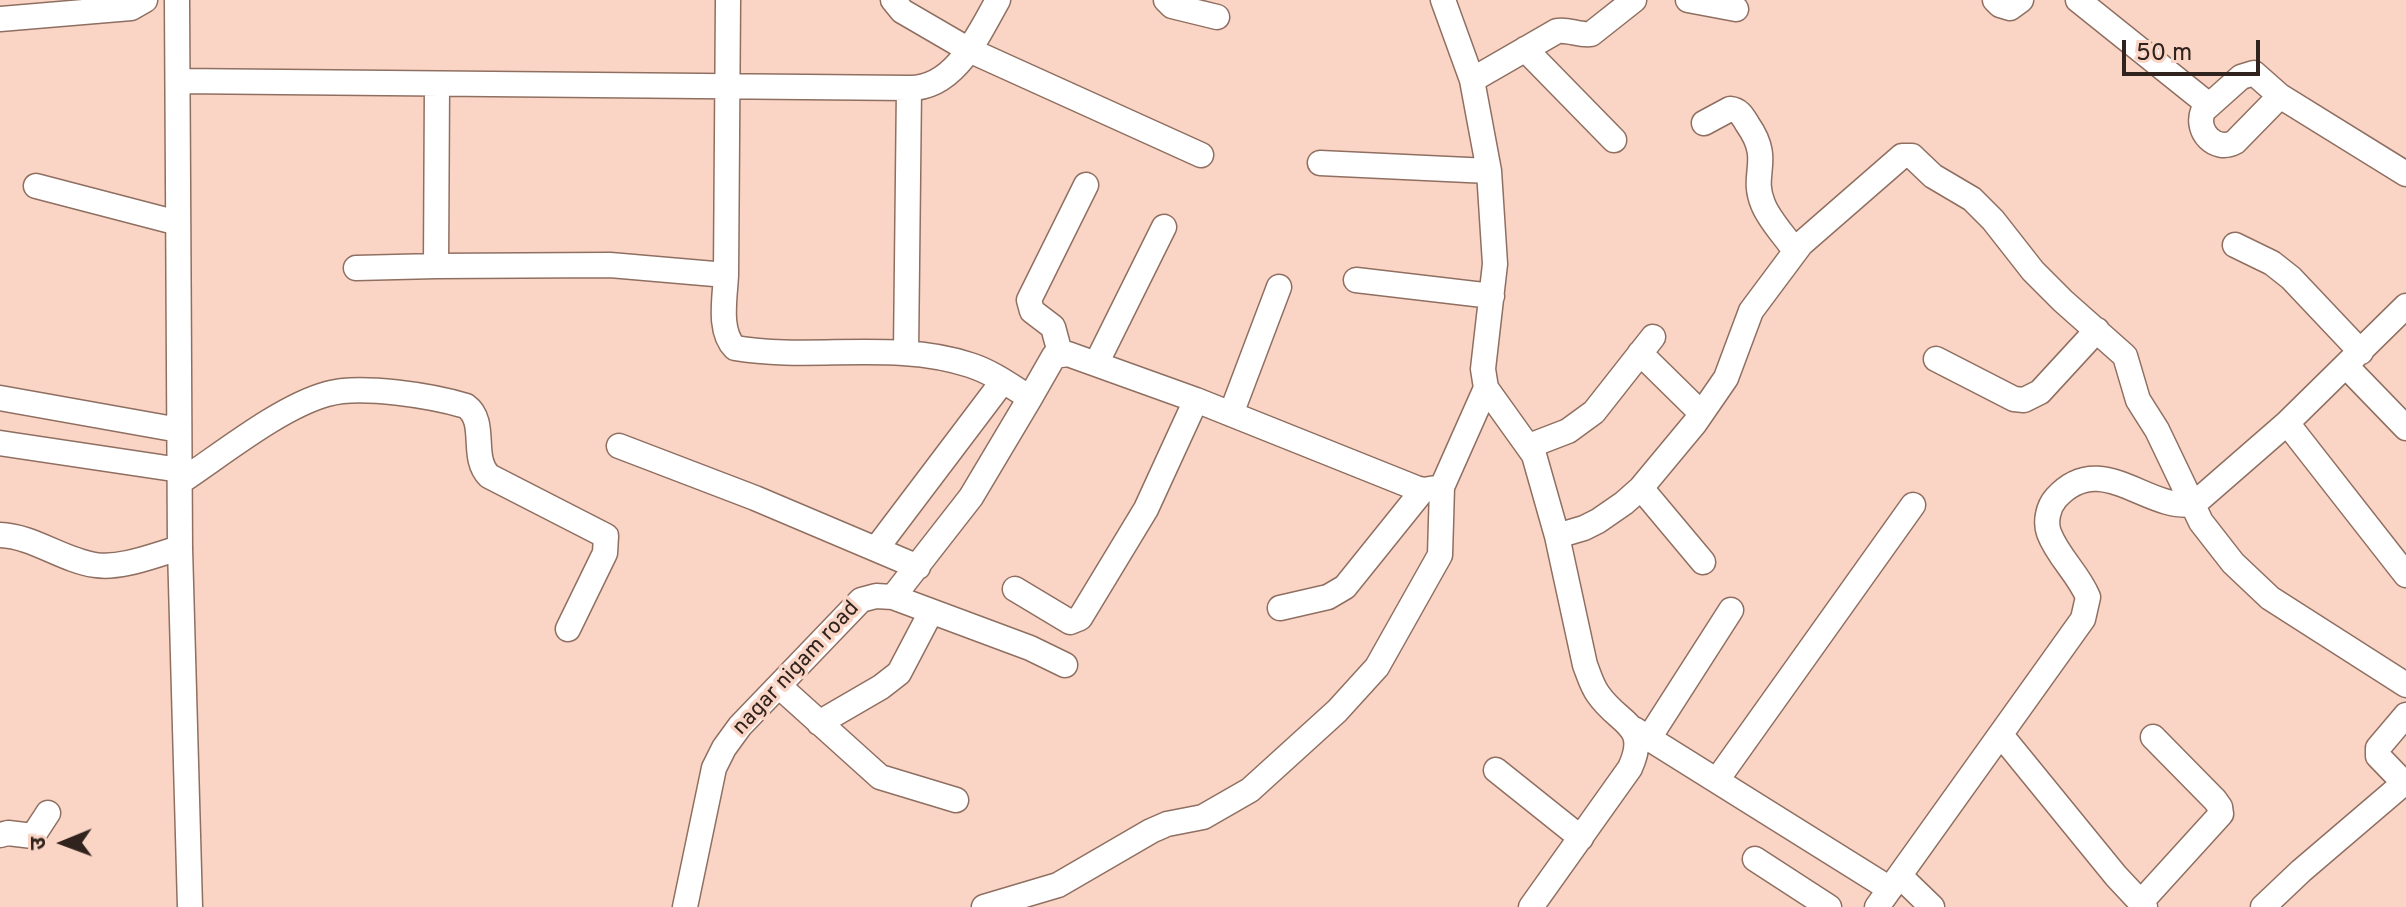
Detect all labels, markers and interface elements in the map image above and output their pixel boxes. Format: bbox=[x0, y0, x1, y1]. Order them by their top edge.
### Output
scale bar bbox=[2126, 24, 2264, 74]
text: 50 m bbox=[2136, 39, 2192, 69]
street label: nagar nigam road bbox=[728, 597, 866, 741]
north arrow bbox=[24, 803, 104, 883]
text: उ bbox=[26, 837, 53, 850]

